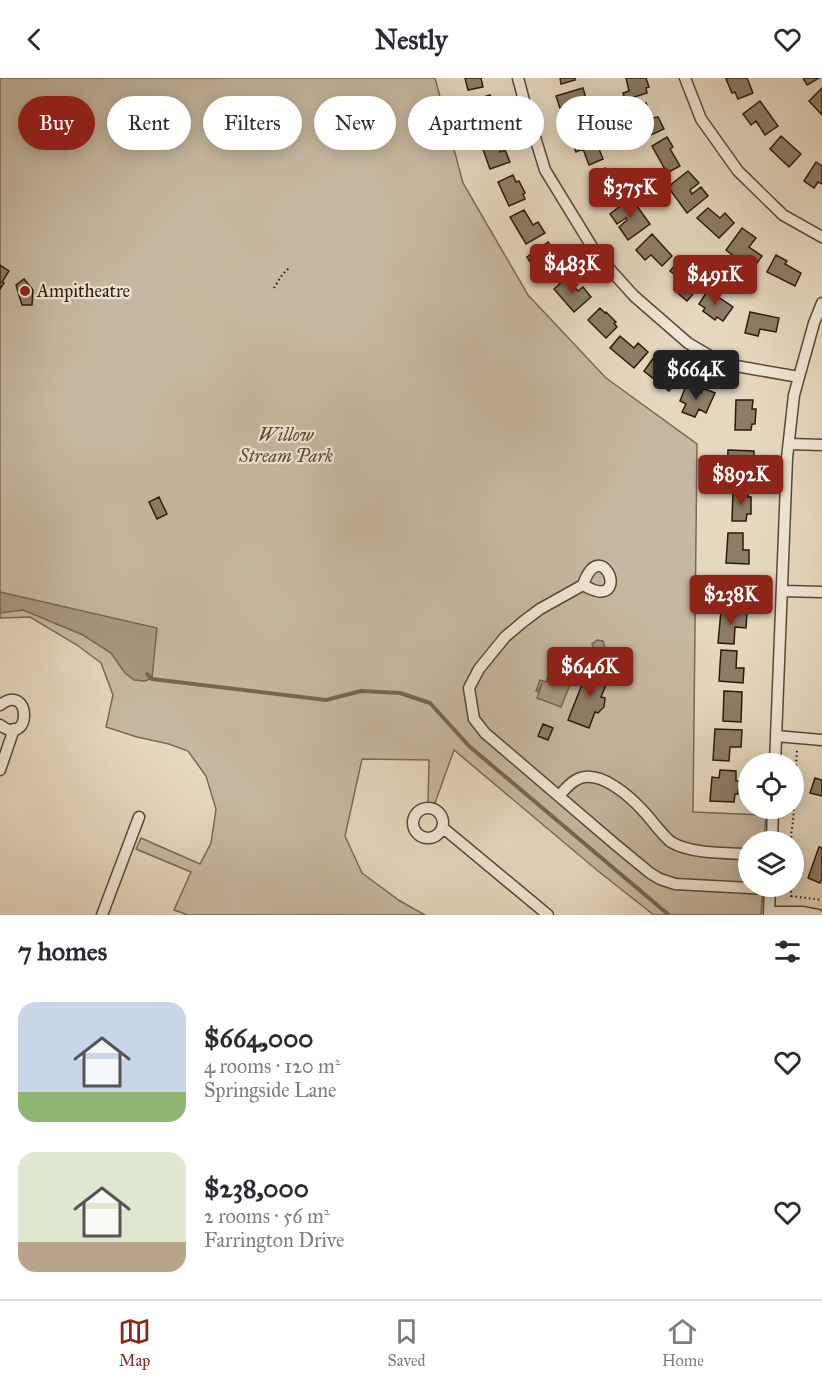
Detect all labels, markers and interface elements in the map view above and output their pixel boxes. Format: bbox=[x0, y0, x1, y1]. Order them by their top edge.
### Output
icon: back bbox=[18, 23, 51, 56]
text: Nestly bbox=[375, 23, 447, 56]
icon: heart bbox=[771, 23, 804, 56]
chip: Buy bbox=[18, 96, 95, 150]
chip: Rent bbox=[107, 96, 191, 150]
chip: Filters bbox=[203, 96, 302, 150]
chip: New bbox=[314, 96, 396, 150]
chip: Apartment bbox=[408, 96, 544, 150]
chip: House bbox=[556, 96, 654, 150]
pin: $375K bbox=[588, 168, 672, 219]
text: $375K bbox=[603, 175, 657, 199]
pin: $483K bbox=[530, 244, 614, 295]
text: $483K bbox=[544, 251, 600, 275]
pin: $491K bbox=[673, 255, 757, 306]
text: $491K bbox=[687, 262, 743, 286]
place label: Ampitheatre bbox=[36, 280, 130, 302]
marker: Ampitheatre bbox=[18, 284, 32, 298]
pin: $664K bbox=[654, 350, 738, 401]
text: $664K bbox=[667, 357, 725, 381]
park label: Willow Stream Park bbox=[238, 424, 333, 467]
pin: $892K bbox=[699, 455, 783, 506]
text: $892K bbox=[712, 462, 770, 486]
pin: $238K bbox=[689, 575, 773, 626]
text: $238K bbox=[704, 582, 758, 606]
pin: $646K bbox=[548, 647, 632, 698]
text: $646K bbox=[561, 654, 619, 678]
map controls bbox=[738, 753, 804, 897]
button: locate bbox=[738, 753, 804, 819]
button: layers bbox=[738, 831, 804, 897]
text: 7 homes bbox=[18, 935, 107, 967]
icon: filters bbox=[771, 935, 804, 968]
text: $664,000 bbox=[204, 1022, 313, 1054]
icon: home bbox=[66, 1026, 138, 1098]
icon: heart bbox=[771, 1046, 804, 1079]
text: 4 rooms · 120 m² bbox=[204, 1054, 341, 1078]
text: Springside Lane bbox=[204, 1078, 336, 1102]
text: $238,000 bbox=[204, 1172, 309, 1204]
icon: home bbox=[66, 1176, 138, 1248]
icon: heart bbox=[771, 1196, 804, 1229]
text: 2 rooms · 56 m² bbox=[204, 1204, 330, 1228]
text: Farrington Drive bbox=[204, 1228, 344, 1252]
tab: Map bbox=[118, 1315, 151, 1370]
tab: Saved bbox=[388, 1315, 426, 1370]
tab: Home bbox=[662, 1315, 704, 1370]

